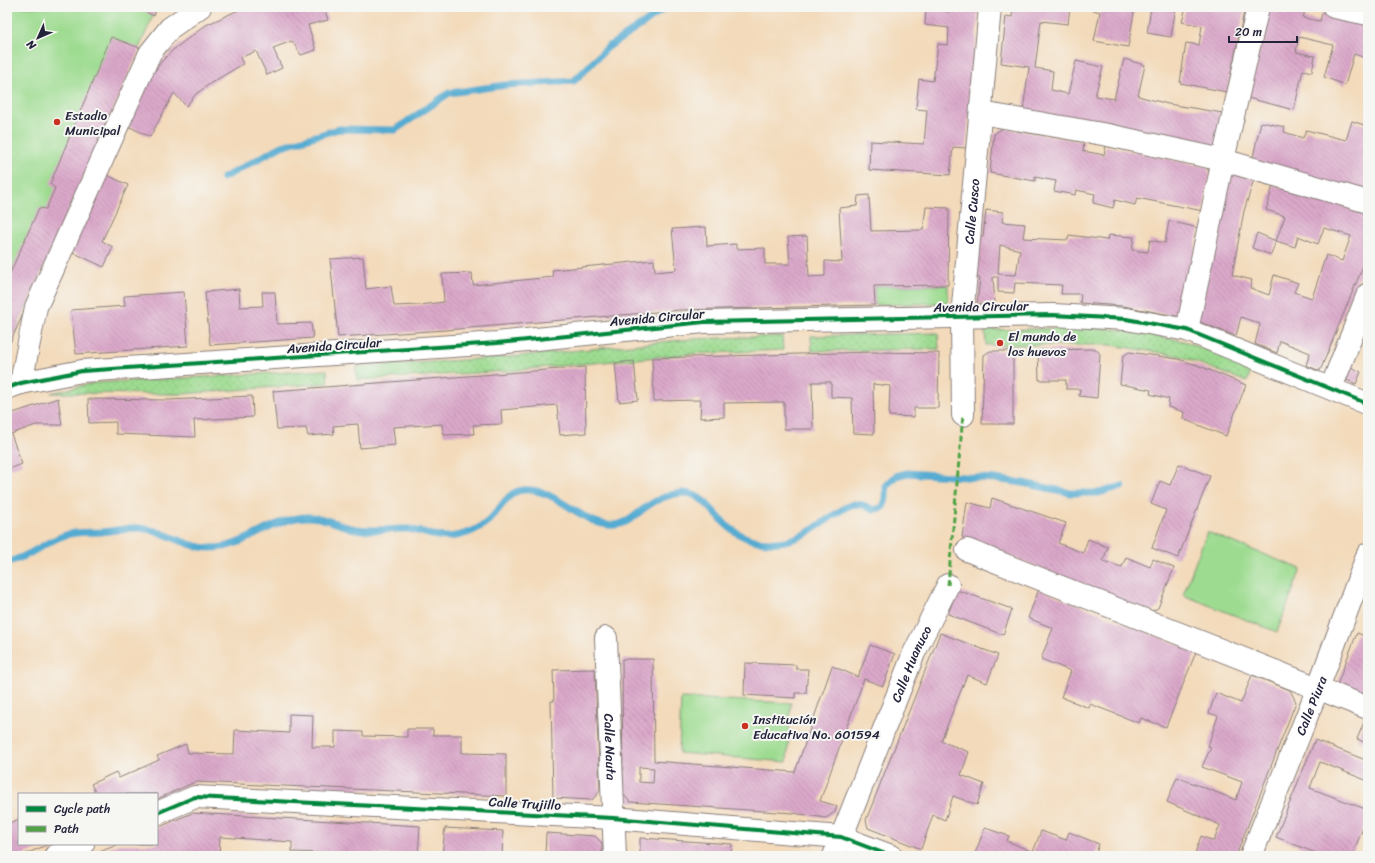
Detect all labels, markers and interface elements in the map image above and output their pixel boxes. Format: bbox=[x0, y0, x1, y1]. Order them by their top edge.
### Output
north arrow bbox=[18, 18, 58, 58]
scale bar bbox=[1229, 18, 1297, 44]
text: 20 m bbox=[1235, 21, 1262, 43]
text: N bbox=[22, 35, 41, 55]
place label: Estadio Municipal bbox=[65, 104, 121, 142]
marker: Estadio Municipal bbox=[52, 117, 62, 127]
street label: Calle Cusco bbox=[958, 177, 986, 245]
street label: Avenida Circular bbox=[932, 294, 1029, 319]
street label: Avenida Circular bbox=[608, 302, 706, 333]
place label: El mundo de los huevos bbox=[1008, 325, 1076, 363]
street label: Avenida Circular bbox=[285, 331, 383, 360]
marker: El mundo de los huevos bbox=[995, 338, 1005, 348]
street label: Calle Huanuco bbox=[885, 621, 938, 706]
street label: Calle Piura bbox=[1289, 672, 1334, 739]
place label: Institución Educativa No. 601594 bbox=[752, 708, 880, 746]
street label: Calle Nauta bbox=[597, 713, 623, 781]
marker: Institución Educativa No. 601594 bbox=[740, 721, 750, 731]
street label: Calle Trujillo bbox=[488, 790, 562, 817]
legend bbox=[18, 793, 158, 845]
text: Cycle path bbox=[54, 798, 110, 820]
text: Path bbox=[54, 818, 79, 840]

